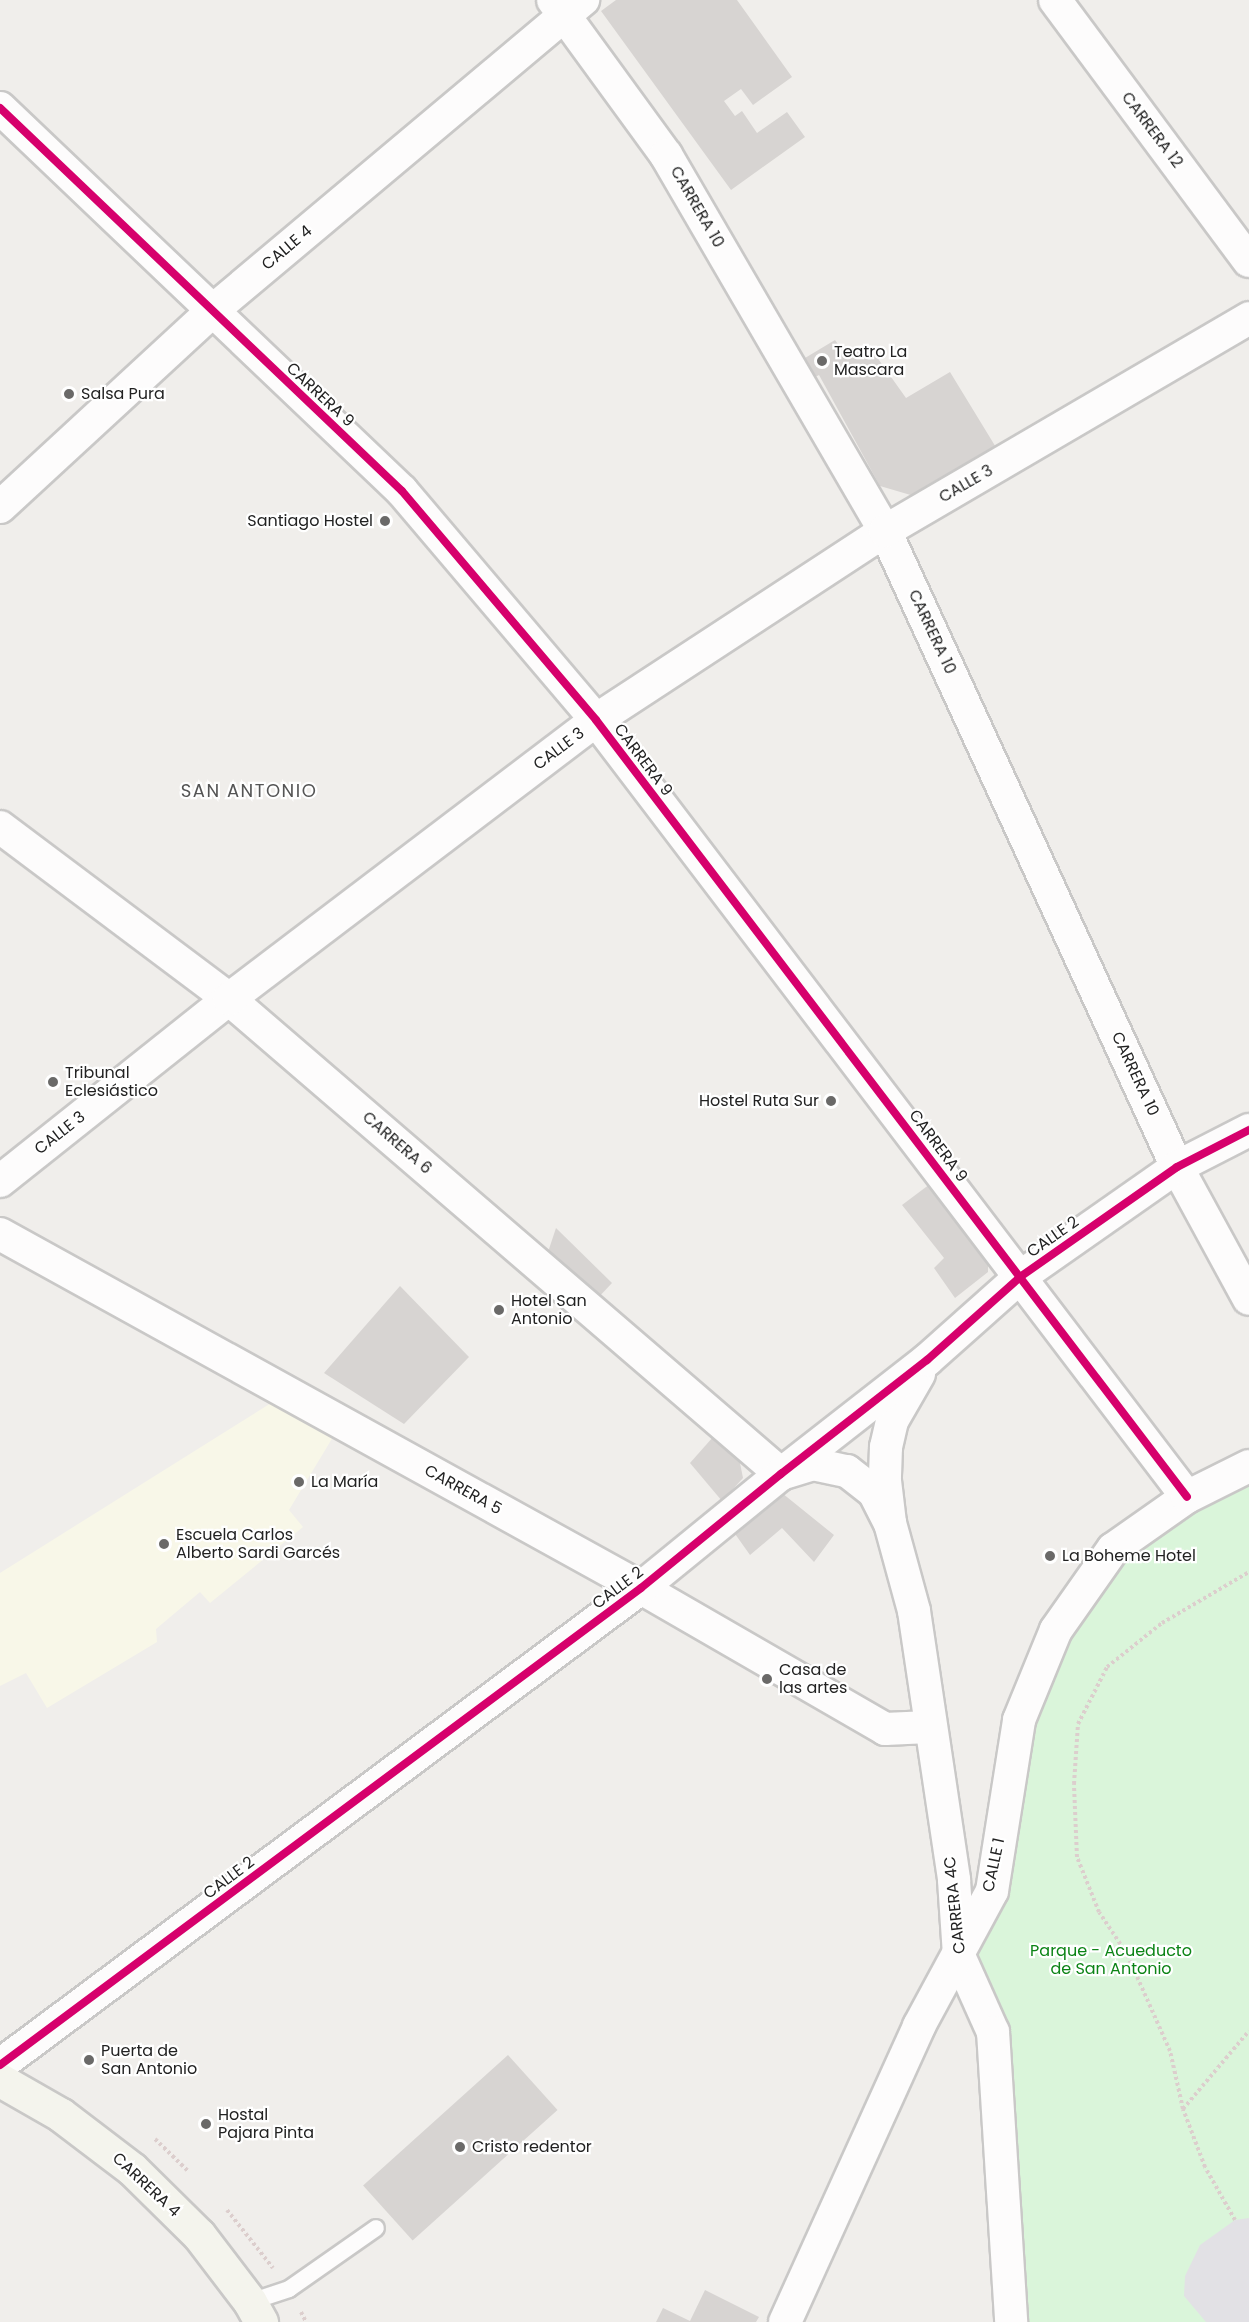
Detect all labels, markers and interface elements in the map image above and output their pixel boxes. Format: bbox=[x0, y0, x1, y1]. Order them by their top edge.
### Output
street label: CARRERA 12 bbox=[1117, 88, 1187, 172]
street label: CARRERA 10 bbox=[666, 163, 728, 251]
street label: CALLE 4 bbox=[258, 222, 316, 274]
place label: Teatro La Mascara bbox=[834, 342, 907, 380]
marker: Teatro La Mascara bbox=[815, 354, 829, 368]
street label: CARRERA 9 bbox=[282, 359, 358, 431]
place label: Salsa Pura bbox=[81, 384, 165, 404]
marker: Salsa Pura bbox=[62, 387, 76, 401]
street label: CALLE 3 bbox=[936, 461, 996, 507]
place label: Santiago Hostel bbox=[247, 511, 373, 531]
marker: Santiago Hostel bbox=[378, 514, 392, 528]
street label: CARRERA 10 bbox=[904, 587, 960, 677]
street label: CARRERA 9 bbox=[610, 720, 676, 800]
street label: CALLE 3 bbox=[530, 724, 588, 774]
district label: SAN ANTONIO bbox=[181, 780, 317, 802]
street label: CARRERA 10 bbox=[1107, 1029, 1163, 1119]
place label: Tribunal Eclesiástico bbox=[65, 1063, 158, 1101]
marker: Tribunal Eclesiástico bbox=[46, 1075, 60, 1089]
place label: Hostel Ruta Sur bbox=[699, 1091, 819, 1111]
marker: Hostel Ruta Sur bbox=[824, 1094, 838, 1108]
street label: CARRERA 9 bbox=[905, 1106, 971, 1186]
street label: CALLE 3 bbox=[31, 1107, 89, 1159]
street label: CARRERA 6 bbox=[358, 1108, 436, 1178]
street label: CALLE 2 bbox=[1023, 1212, 1083, 1262]
place label: Hotel San Antonio bbox=[511, 1291, 587, 1329]
marker: Hotel San Antonio bbox=[492, 1303, 506, 1317]
street label: CARRERA 5 bbox=[421, 1461, 505, 1519]
place label: La María bbox=[311, 1472, 378, 1492]
marker: La María bbox=[292, 1475, 306, 1489]
place label: Escuela Carlos Alberto Sardi Garcés bbox=[176, 1525, 340, 1563]
marker: Escuela Carlos Alberto Sardi Garcés bbox=[157, 1537, 171, 1551]
place label: La Boheme Hotel bbox=[1062, 1546, 1196, 1566]
marker: La Boheme Hotel bbox=[1043, 1549, 1057, 1563]
street label: CALLE 2 bbox=[589, 1563, 647, 1613]
place label: Casa de las artes bbox=[779, 1660, 847, 1698]
marker: Casa de las artes bbox=[760, 1672, 774, 1686]
street label: CALLE 1 bbox=[979, 1836, 1009, 1894]
street label: CALLE 2 bbox=[200, 1853, 258, 1903]
street label: CARRERA 4C bbox=[940, 1855, 970, 1955]
park label: Parque - Acueducto de San Antonio bbox=[1030, 1941, 1192, 1979]
place label: Puerta de San Antonio bbox=[101, 2041, 197, 2079]
marker: Puerta de San Antonio bbox=[82, 2053, 96, 2067]
place label: Hostal Pajara Pinta bbox=[218, 2105, 314, 2143]
marker: Hostal Pajara Pinta bbox=[199, 2117, 213, 2131]
place label: Cristo redentor bbox=[472, 2137, 592, 2157]
marker: Cristo redentor bbox=[453, 2140, 467, 2154]
street label: CARRERA 4 bbox=[108, 2149, 184, 2221]

